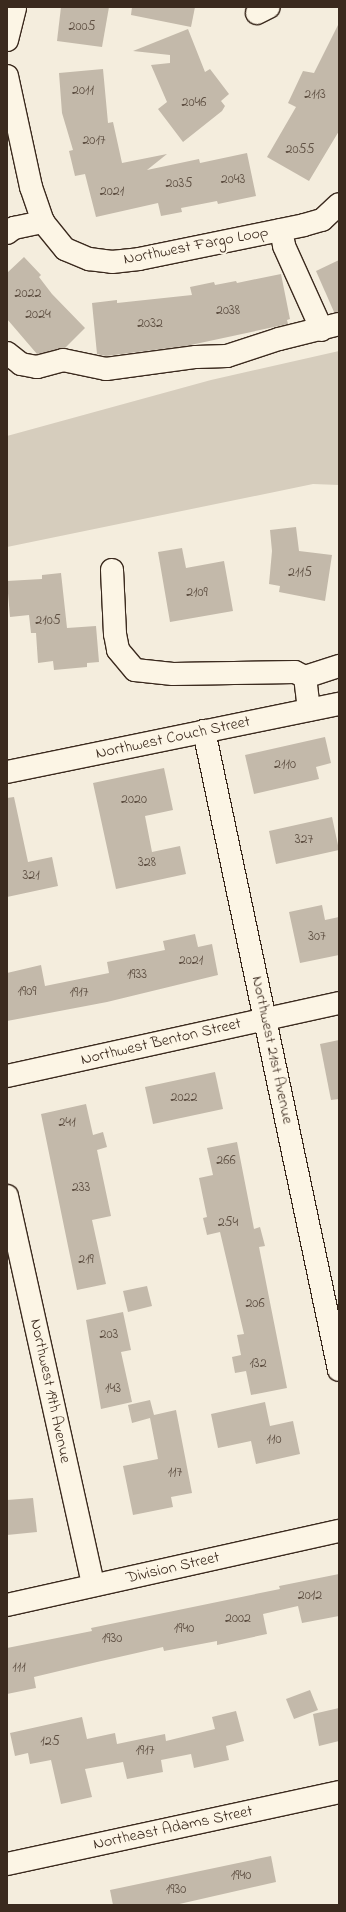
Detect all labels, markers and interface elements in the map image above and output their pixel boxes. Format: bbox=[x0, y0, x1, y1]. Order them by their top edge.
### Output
house number: 2005 bbox=[68, 19, 96, 35]
house number: 2011 bbox=[72, 83, 94, 99]
house number: 2113 bbox=[304, 87, 326, 103]
house number: 2046 bbox=[182, 95, 206, 111]
house number: 2017 bbox=[82, 133, 106, 149]
house number: 2055 bbox=[285, 142, 315, 158]
house number: 2043 bbox=[221, 172, 245, 188]
house number: 2035 bbox=[166, 176, 192, 192]
house number: 2021 bbox=[100, 184, 124, 200]
street label: Northwest Fargo Loop bbox=[122, 223, 270, 269]
house number: 2022 bbox=[15, 286, 41, 302]
house number: 2038 bbox=[216, 303, 240, 319]
house number: 2024 bbox=[25, 307, 51, 323]
house number: 2032 bbox=[137, 316, 163, 332]
house number: 2115 bbox=[288, 565, 312, 581]
house number: 2109 bbox=[186, 585, 208, 601]
house number: 2105 bbox=[35, 613, 61, 629]
street label: Northwest Couch Street bbox=[94, 712, 252, 764]
house number: 2110 bbox=[274, 757, 296, 773]
house number: 2020 bbox=[121, 792, 147, 808]
house number: 327 bbox=[295, 832, 313, 848]
house number: 328 bbox=[138, 855, 156, 871]
house number: 321 bbox=[22, 868, 40, 884]
house number: 307 bbox=[308, 929, 326, 945]
house number: 2021 bbox=[179, 953, 203, 969]
house number: 1933 bbox=[127, 967, 147, 983]
street label: Northwest 21st Avenue bbox=[247, 974, 297, 1126]
house number: 1909 bbox=[18, 984, 36, 1000]
house number: 1917 bbox=[70, 985, 88, 1001]
street label: Northwest Benton Street bbox=[79, 1014, 243, 1070]
house number: 2022 bbox=[171, 1090, 197, 1106]
house number: 241 bbox=[58, 1115, 76, 1131]
house number: 266 bbox=[216, 1153, 236, 1169]
house number: 233 bbox=[72, 1180, 90, 1196]
house number: 254 bbox=[218, 1215, 238, 1231]
house number: 219 bbox=[78, 1252, 94, 1268]
house number: 206 bbox=[245, 1296, 265, 1312]
street label: Northwest 19th Avenue bbox=[25, 1317, 75, 1465]
house number: 203 bbox=[100, 1327, 118, 1343]
house number: 132 bbox=[249, 1356, 267, 1372]
house number: 143 bbox=[105, 1381, 121, 1397]
house number: 110 bbox=[267, 1432, 281, 1448]
house number: 117 bbox=[168, 1465, 182, 1481]
street label: Division Street bbox=[124, 1548, 222, 1588]
house number: 2012 bbox=[298, 1588, 322, 1604]
house number: 2002 bbox=[225, 1611, 251, 1627]
house number: 1940 bbox=[174, 1621, 194, 1637]
house number: 1930 bbox=[102, 1631, 122, 1647]
house number: 111 bbox=[12, 1660, 26, 1676]
house number: 125 bbox=[40, 1734, 60, 1750]
house number: 1917 bbox=[136, 1743, 154, 1759]
street label: Northeast Adams Street bbox=[91, 1802, 255, 1854]
house number: 1940 bbox=[231, 1868, 251, 1884]
house number: 1930 bbox=[166, 1882, 186, 1898]

